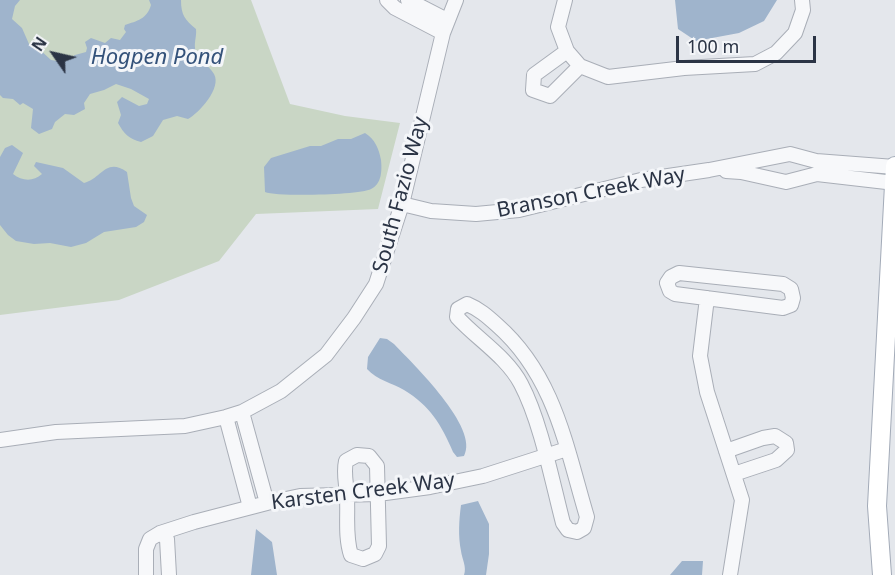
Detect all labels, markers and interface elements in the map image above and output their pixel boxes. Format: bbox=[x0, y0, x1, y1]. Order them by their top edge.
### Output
north arrow bbox=[24, 24, 84, 84]
scale bar bbox=[679, 24, 818, 62]
text: N bbox=[26, 32, 52, 55]
text: 100 m bbox=[687, 34, 739, 58]
water label: Hogpen Pond bbox=[91, 45, 223, 71]
street label: South Fazio Way bbox=[368, 114, 434, 276]
street label: Branson Creek Way bbox=[495, 162, 687, 224]
street label: Karsten Creek Way bbox=[270, 468, 456, 516]

